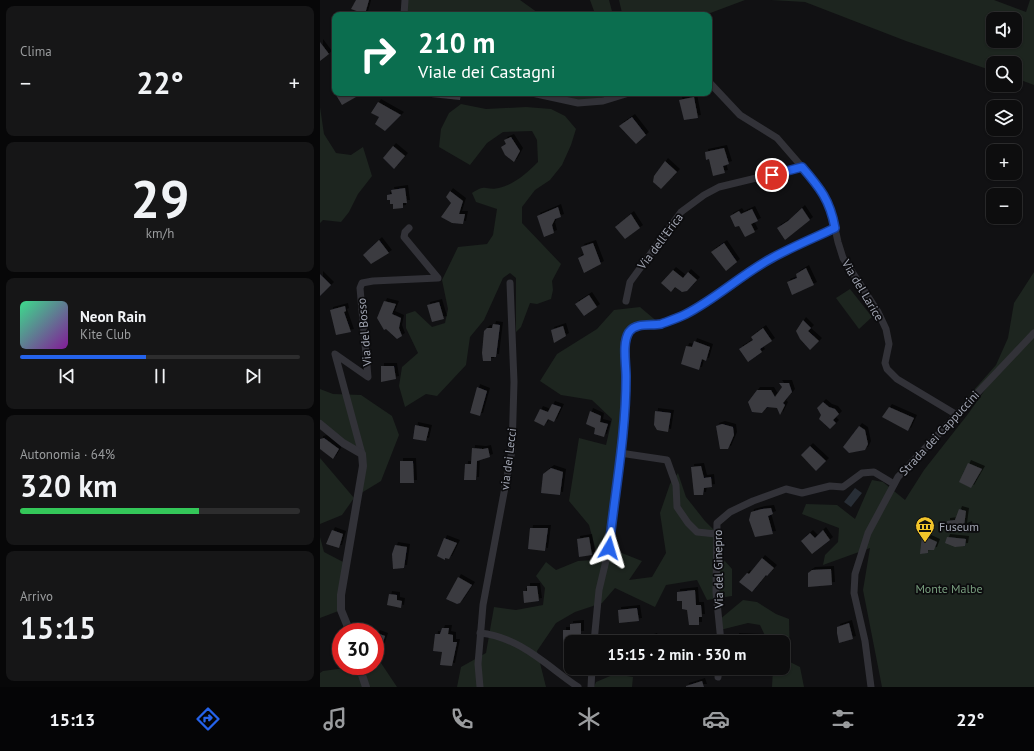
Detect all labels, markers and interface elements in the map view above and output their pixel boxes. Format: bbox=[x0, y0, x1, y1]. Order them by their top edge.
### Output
map controls bbox=[986, 12, 1022, 224]
button: sound bbox=[986, 12, 1022, 48]
text: 210 m bbox=[418, 24, 495, 61]
icon: right bbox=[352, 28, 404, 80]
text: Clima bbox=[20, 43, 52, 60]
button: search bbox=[986, 56, 1022, 92]
text: Viale dei Castagni bbox=[418, 60, 555, 83]
text: 22° bbox=[136, 63, 184, 102]
text: − bbox=[20, 69, 31, 97]
text: + bbox=[289, 69, 300, 97]
button: layers bbox=[986, 100, 1022, 136]
button: + bbox=[986, 144, 1022, 180]
pin bbox=[755, 158, 789, 192]
icon: arrive bbox=[761, 164, 783, 186]
text: 29 bbox=[131, 165, 189, 232]
button: − bbox=[986, 188, 1022, 224]
street label: Via dell'Erica bbox=[633, 210, 686, 273]
text: km/h bbox=[146, 225, 174, 242]
street label: Via del Larice bbox=[838, 256, 887, 323]
street label: Via del Bosso bbox=[354, 297, 375, 368]
text: Neon Rain bbox=[80, 307, 146, 326]
text: Kite Club bbox=[80, 326, 131, 343]
icon: previous bbox=[56, 365, 78, 387]
icon: pause bbox=[149, 365, 171, 387]
icon: next bbox=[242, 365, 264, 387]
street label: Strada dei Cappuccini bbox=[896, 387, 982, 479]
street label: via dei Lecci bbox=[497, 427, 519, 491]
text: Autonomia · 64% bbox=[20, 446, 115, 463]
text: 320 km bbox=[20, 466, 118, 505]
museum icon: Fuseum bbox=[914, 515, 936, 543]
place label: Fuseum bbox=[939, 519, 979, 534]
position arrow bbox=[588, 527, 630, 569]
street label: Via del Ginepro bbox=[710, 530, 726, 609]
park label: Monte Malbe bbox=[915, 581, 983, 596]
text: Arrivo bbox=[20, 588, 53, 605]
text: 15:15 bbox=[20, 608, 96, 647]
speed limit sign: 30 bbox=[332, 623, 384, 675]
text: 15:15 · 2 min · 530 m bbox=[608, 645, 746, 664]
icon: directions bbox=[194, 705, 222, 733]
icon: music bbox=[321, 705, 349, 733]
icon: phone bbox=[448, 705, 476, 733]
icon: climate bbox=[575, 705, 603, 733]
icon: car bbox=[702, 705, 730, 733]
icon: filters bbox=[829, 705, 857, 733]
text: 15:13 bbox=[50, 708, 95, 731]
text: 22° bbox=[956, 708, 984, 731]

